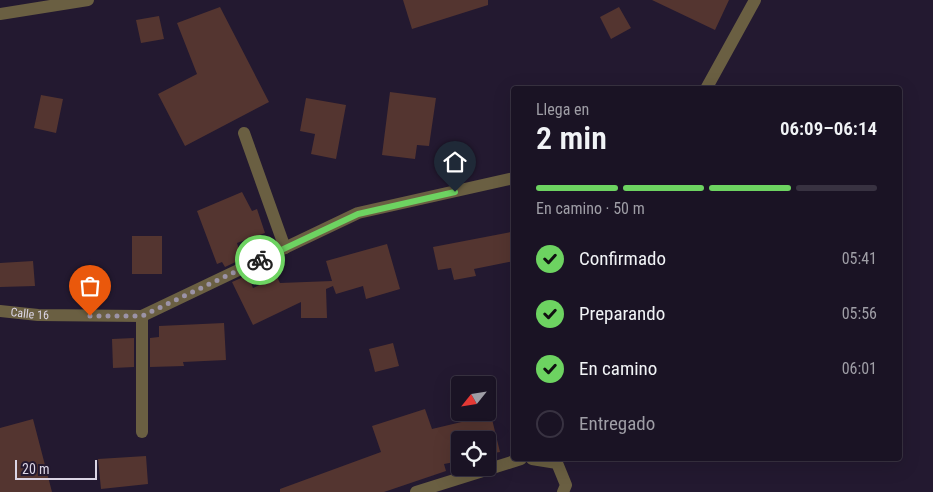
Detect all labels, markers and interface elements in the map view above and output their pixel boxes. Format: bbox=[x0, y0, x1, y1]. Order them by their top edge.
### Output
text: Llega en bbox=[536, 100, 589, 119]
text: 06:09–06:14 bbox=[780, 117, 877, 140]
text: 2 min bbox=[536, 119, 607, 157]
pin bbox=[434, 141, 476, 192]
icon: home bbox=[441, 148, 469, 176]
text: En camino · 50 m bbox=[536, 199, 645, 218]
courier bbox=[235, 235, 285, 285]
icon: check bbox=[536, 245, 564, 273]
icon: bike bbox=[246, 246, 274, 274]
text: Confirmado bbox=[579, 247, 666, 270]
text: 05:41 bbox=[842, 249, 877, 268]
pin bbox=[69, 265, 111, 316]
icon: bag bbox=[76, 272, 104, 300]
icon: check bbox=[536, 300, 564, 328]
text: Preparando bbox=[579, 302, 665, 325]
text: 05:56 bbox=[842, 304, 877, 323]
street label: Calle 16 bbox=[10, 305, 49, 322]
icon: check bbox=[536, 355, 564, 383]
text: En camino bbox=[579, 357, 657, 380]
text: 06:01 bbox=[842, 359, 877, 378]
north arrow bbox=[451, 376, 496, 421]
map controls bbox=[451, 376, 496, 476]
text: Entregado bbox=[579, 412, 655, 435]
button: locate bbox=[451, 431, 496, 476]
scale bar bbox=[15, 457, 98, 480]
text: 20 m bbox=[22, 461, 50, 477]

